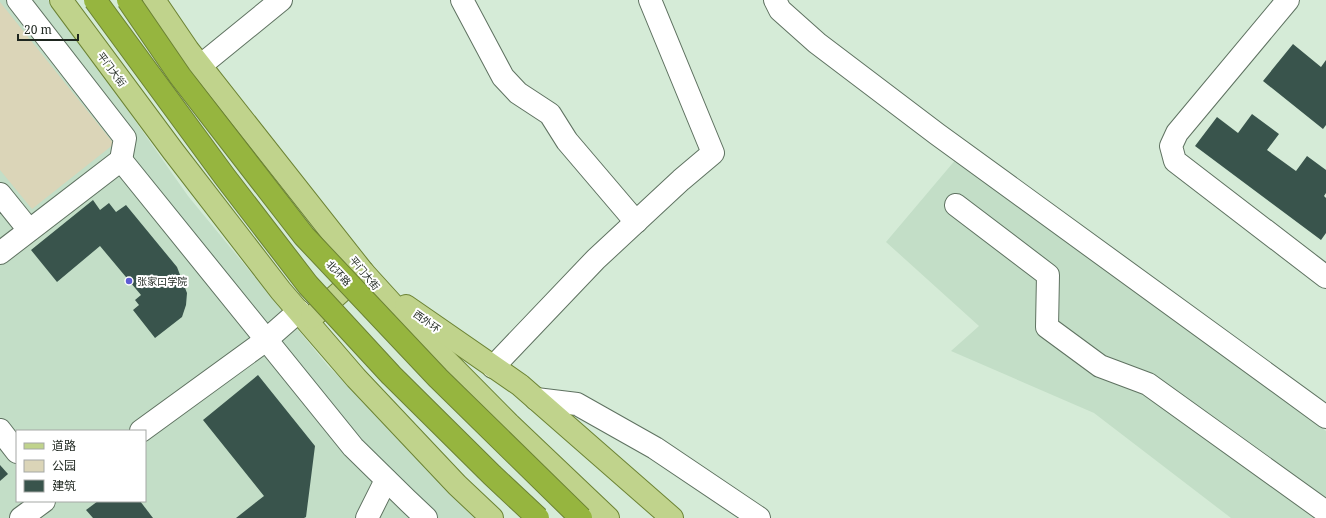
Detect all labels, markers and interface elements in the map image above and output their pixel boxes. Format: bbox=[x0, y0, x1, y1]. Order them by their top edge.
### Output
scale bar bbox=[18, 16, 78, 42]
text: 20 m bbox=[24, 21, 52, 38]
street label: 平门大街 bbox=[94, 49, 130, 89]
street label: 平门大街 bbox=[347, 253, 383, 293]
street label: 北环路 bbox=[324, 257, 354, 289]
place label: 张家口学院 bbox=[137, 274, 187, 288]
marker: 张家口学院 bbox=[124, 276, 134, 286]
street label: 西外环 bbox=[411, 307, 443, 335]
legend bbox=[16, 430, 146, 502]
text: 道路 bbox=[52, 437, 76, 454]
text: 公园 bbox=[52, 457, 76, 474]
text: 建筑 bbox=[52, 477, 76, 494]

